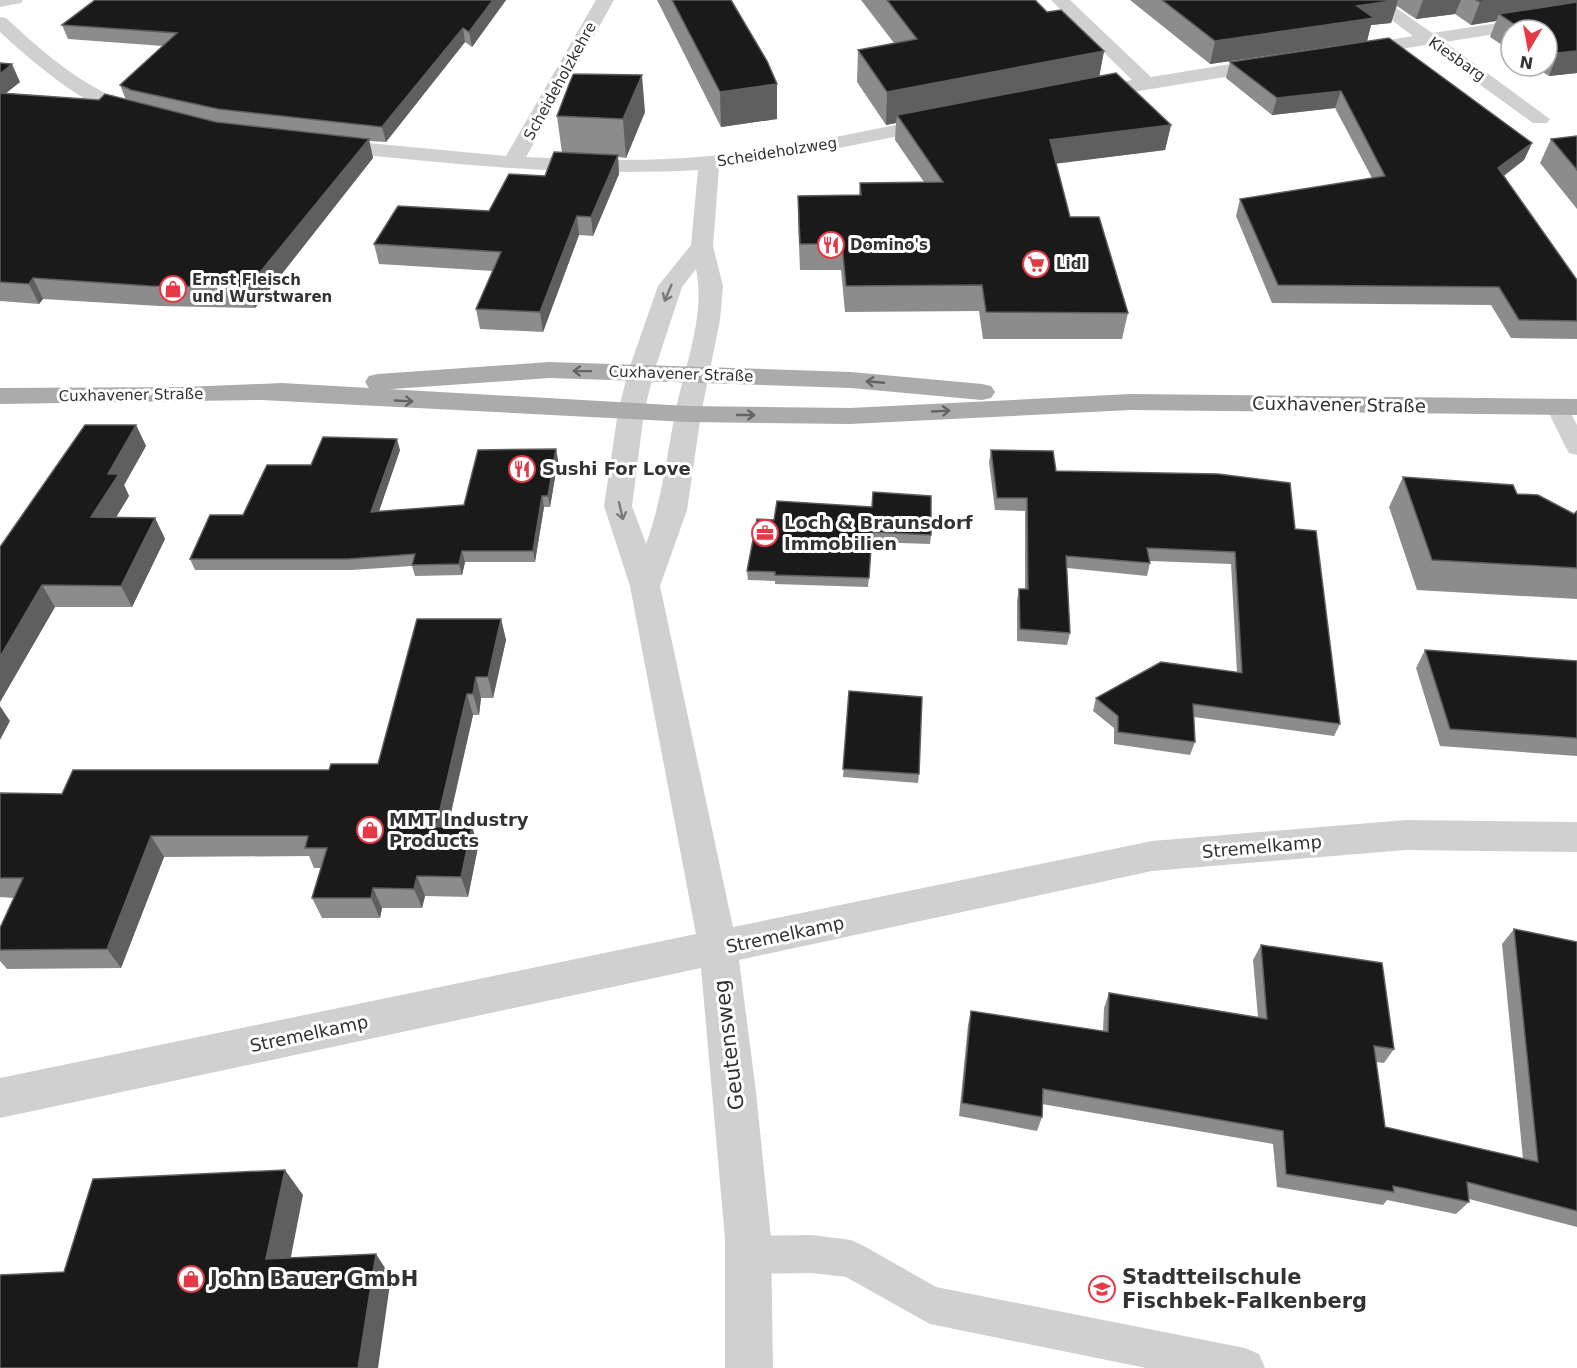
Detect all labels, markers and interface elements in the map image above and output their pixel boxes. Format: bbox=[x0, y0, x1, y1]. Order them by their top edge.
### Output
north arrow bbox=[1499, 18, 1559, 78]
street label: Scheideholzkehre bbox=[520, 19, 600, 143]
street label: Kiesbarg bbox=[1425, 33, 1489, 85]
text: N bbox=[1518, 52, 1535, 73]
street label: Scheideholzweg bbox=[716, 134, 838, 170]
restaurant icon: Domino's bbox=[816, 230, 846, 260]
place label: Domino's bbox=[850, 236, 928, 254]
supermarket icon: Lidl bbox=[1021, 249, 1051, 279]
place label: Lidl bbox=[1056, 255, 1087, 273]
place label: Ernst Fleisch und Wurstwaren bbox=[192, 271, 332, 306]
shop icon: Ernst Fleisch und Wurstwaren bbox=[158, 274, 188, 304]
one-way arrow bbox=[662, 283, 673, 302]
street label: Cuxhavener Straße bbox=[608, 362, 754, 386]
one-way arrow bbox=[573, 365, 593, 377]
one-way arrow bbox=[866, 376, 886, 387]
street label: Cuxhavener Straße bbox=[58, 385, 204, 405]
street label: Cuxhavener Straße bbox=[1252, 392, 1426, 417]
one-way arrow bbox=[394, 395, 414, 406]
one-way arrow bbox=[931, 405, 951, 416]
one-way arrow bbox=[736, 409, 756, 421]
restaurant icon: Sushi For Love bbox=[507, 454, 537, 484]
place label: Sushi For Love bbox=[542, 458, 691, 479]
one-way arrow bbox=[616, 501, 627, 520]
place label: Loch & Braunsdorf Immobilien bbox=[784, 512, 973, 554]
office icon: Loch & Braunsdorf Immobilien bbox=[750, 518, 780, 548]
place label: MMT Industry Products bbox=[389, 809, 529, 851]
shop icon: MMT Industry Products bbox=[355, 815, 385, 845]
street label: Stremelkamp bbox=[1201, 831, 1323, 862]
street label: Stremelkamp bbox=[724, 912, 846, 957]
street label: Geutensweg bbox=[709, 978, 749, 1112]
street label: Stremelkamp bbox=[248, 1011, 370, 1056]
shop icon: John Bauer GmbH bbox=[176, 1264, 206, 1294]
place label: Stadtteilschule Fischbek-Falkenberg bbox=[1122, 1265, 1367, 1313]
place label: John Bauer GmbH bbox=[208, 1267, 418, 1291]
school or university icon: Stadtteilschule Fischbek-Falkenberg bbox=[1087, 1274, 1117, 1304]

